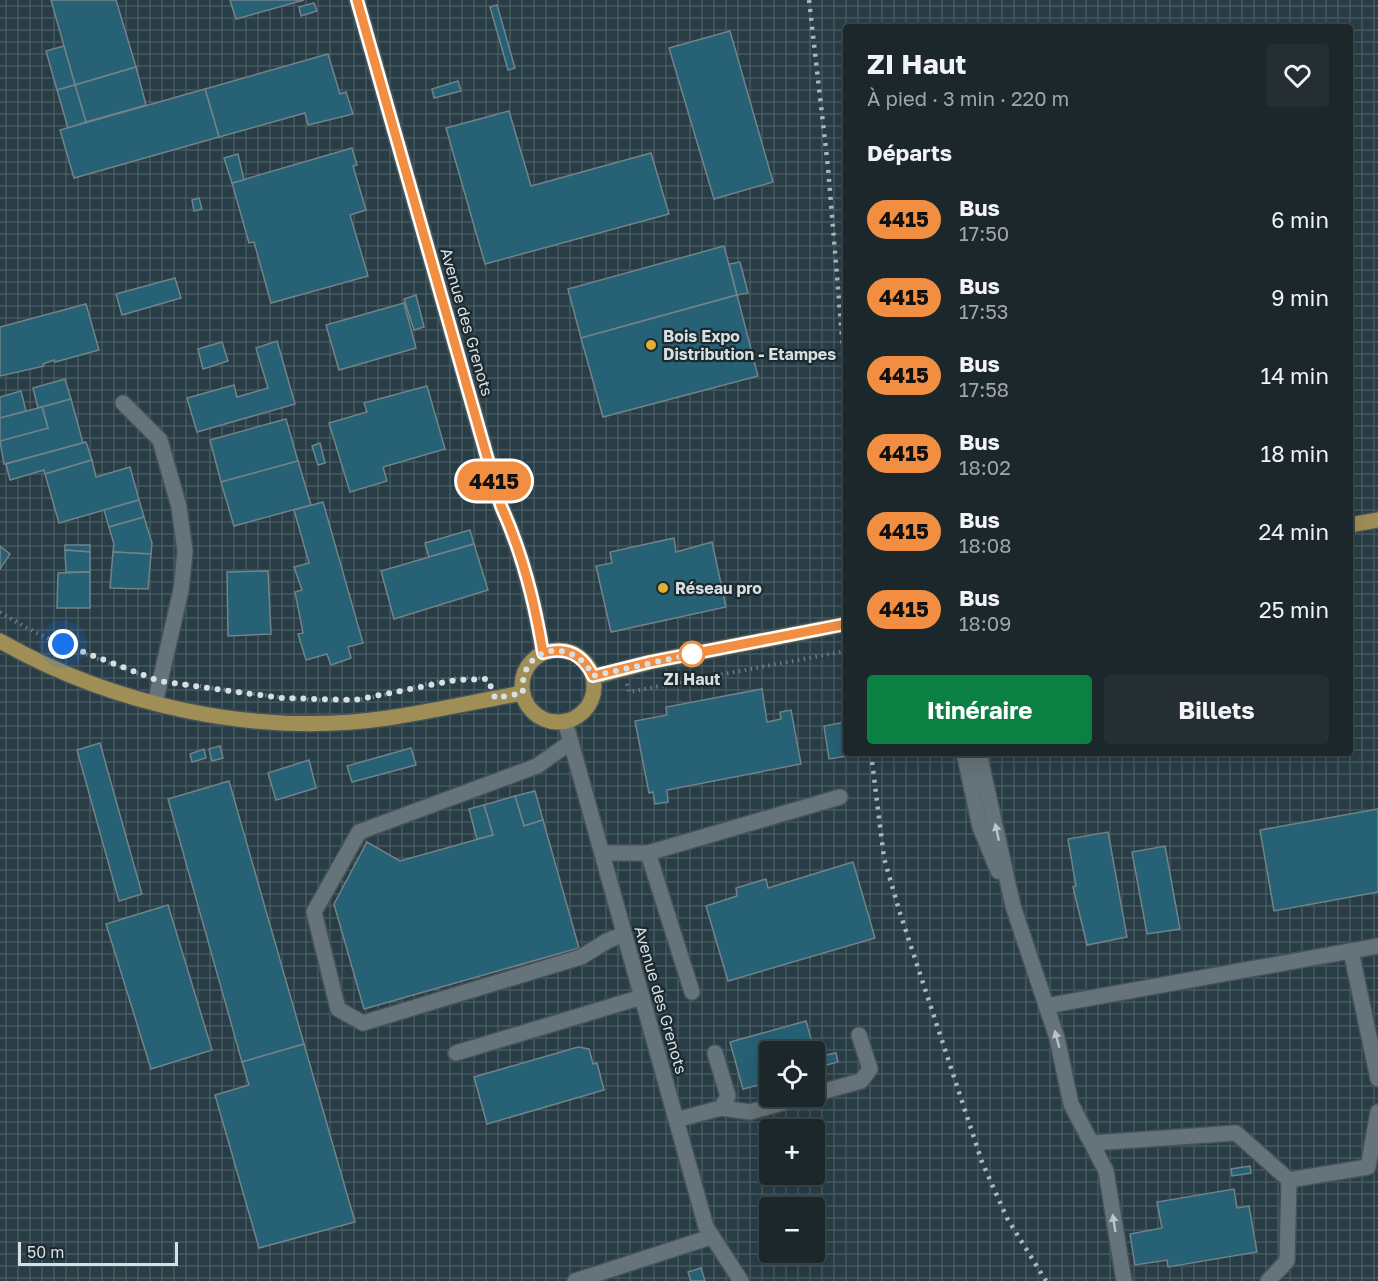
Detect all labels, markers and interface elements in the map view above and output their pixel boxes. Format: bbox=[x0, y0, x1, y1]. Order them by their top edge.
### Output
button: heart bbox=[1266, 44, 1329, 107]
text: ZI Haut bbox=[867, 47, 967, 80]
text: À pied · 3 min · 220 m bbox=[867, 86, 1069, 110]
text: Départs bbox=[867, 139, 952, 166]
text: Bus bbox=[959, 194, 1000, 221]
text: 4415 bbox=[879, 206, 929, 232]
text: 6 min bbox=[1271, 206, 1329, 233]
text: 17:50 bbox=[959, 221, 1009, 245]
street label: Avenue des Grenots bbox=[436, 246, 498, 398]
text: Bus bbox=[959, 272, 1000, 299]
text: 4415 bbox=[879, 284, 929, 310]
text: 9 min bbox=[1271, 284, 1329, 311]
text: 17:53 bbox=[959, 299, 1008, 323]
place label: Bois Expo Distribution - Etampes bbox=[663, 326, 836, 364]
marker: Bois Expo Distribution - Etampes bbox=[644, 338, 658, 352]
text: Bus bbox=[959, 350, 1000, 377]
text: 4415 bbox=[879, 362, 929, 388]
text: 14 min bbox=[1261, 362, 1329, 389]
text: 17:58 bbox=[959, 377, 1009, 401]
text: Bus bbox=[959, 428, 1000, 455]
text: 4415 bbox=[879, 440, 929, 466]
text: 18 min bbox=[1261, 440, 1329, 467]
text: 18:02 bbox=[959, 455, 1011, 479]
line badge: 4415 bbox=[452, 462, 536, 500]
text: 4415 bbox=[469, 468, 519, 494]
text: Bus bbox=[959, 506, 1000, 533]
text: 4415 bbox=[879, 518, 929, 544]
text: 24 min bbox=[1258, 518, 1329, 545]
text: 18:08 bbox=[959, 533, 1011, 557]
place label: Réseau pro bbox=[675, 578, 762, 598]
marker: Réseau pro bbox=[656, 581, 670, 595]
text: Bus bbox=[959, 584, 1000, 611]
text: 4415 bbox=[879, 596, 929, 622]
text: 25 min bbox=[1259, 596, 1329, 623]
text: 18:09 bbox=[959, 611, 1011, 635]
your location bbox=[48, 629, 78, 659]
marker: ZI Haut bbox=[679, 641, 705, 667]
place label: ZI Haut bbox=[664, 669, 720, 689]
button: Itinéraire bbox=[867, 675, 1092, 744]
button: Billets bbox=[1104, 675, 1329, 744]
one-way arrow bbox=[992, 822, 1002, 841]
street label: Avenue des Grenots bbox=[630, 924, 692, 1076]
one-way arrow bbox=[1051, 1030, 1061, 1048]
map controls bbox=[759, 1041, 825, 1263]
button: locate bbox=[759, 1041, 825, 1107]
button: + bbox=[759, 1119, 825, 1185]
button: − bbox=[759, 1197, 825, 1263]
one-way arrow bbox=[1110, 1214, 1119, 1233]
scale bar bbox=[18, 1239, 178, 1266]
text: 50 m bbox=[27, 1242, 64, 1262]

